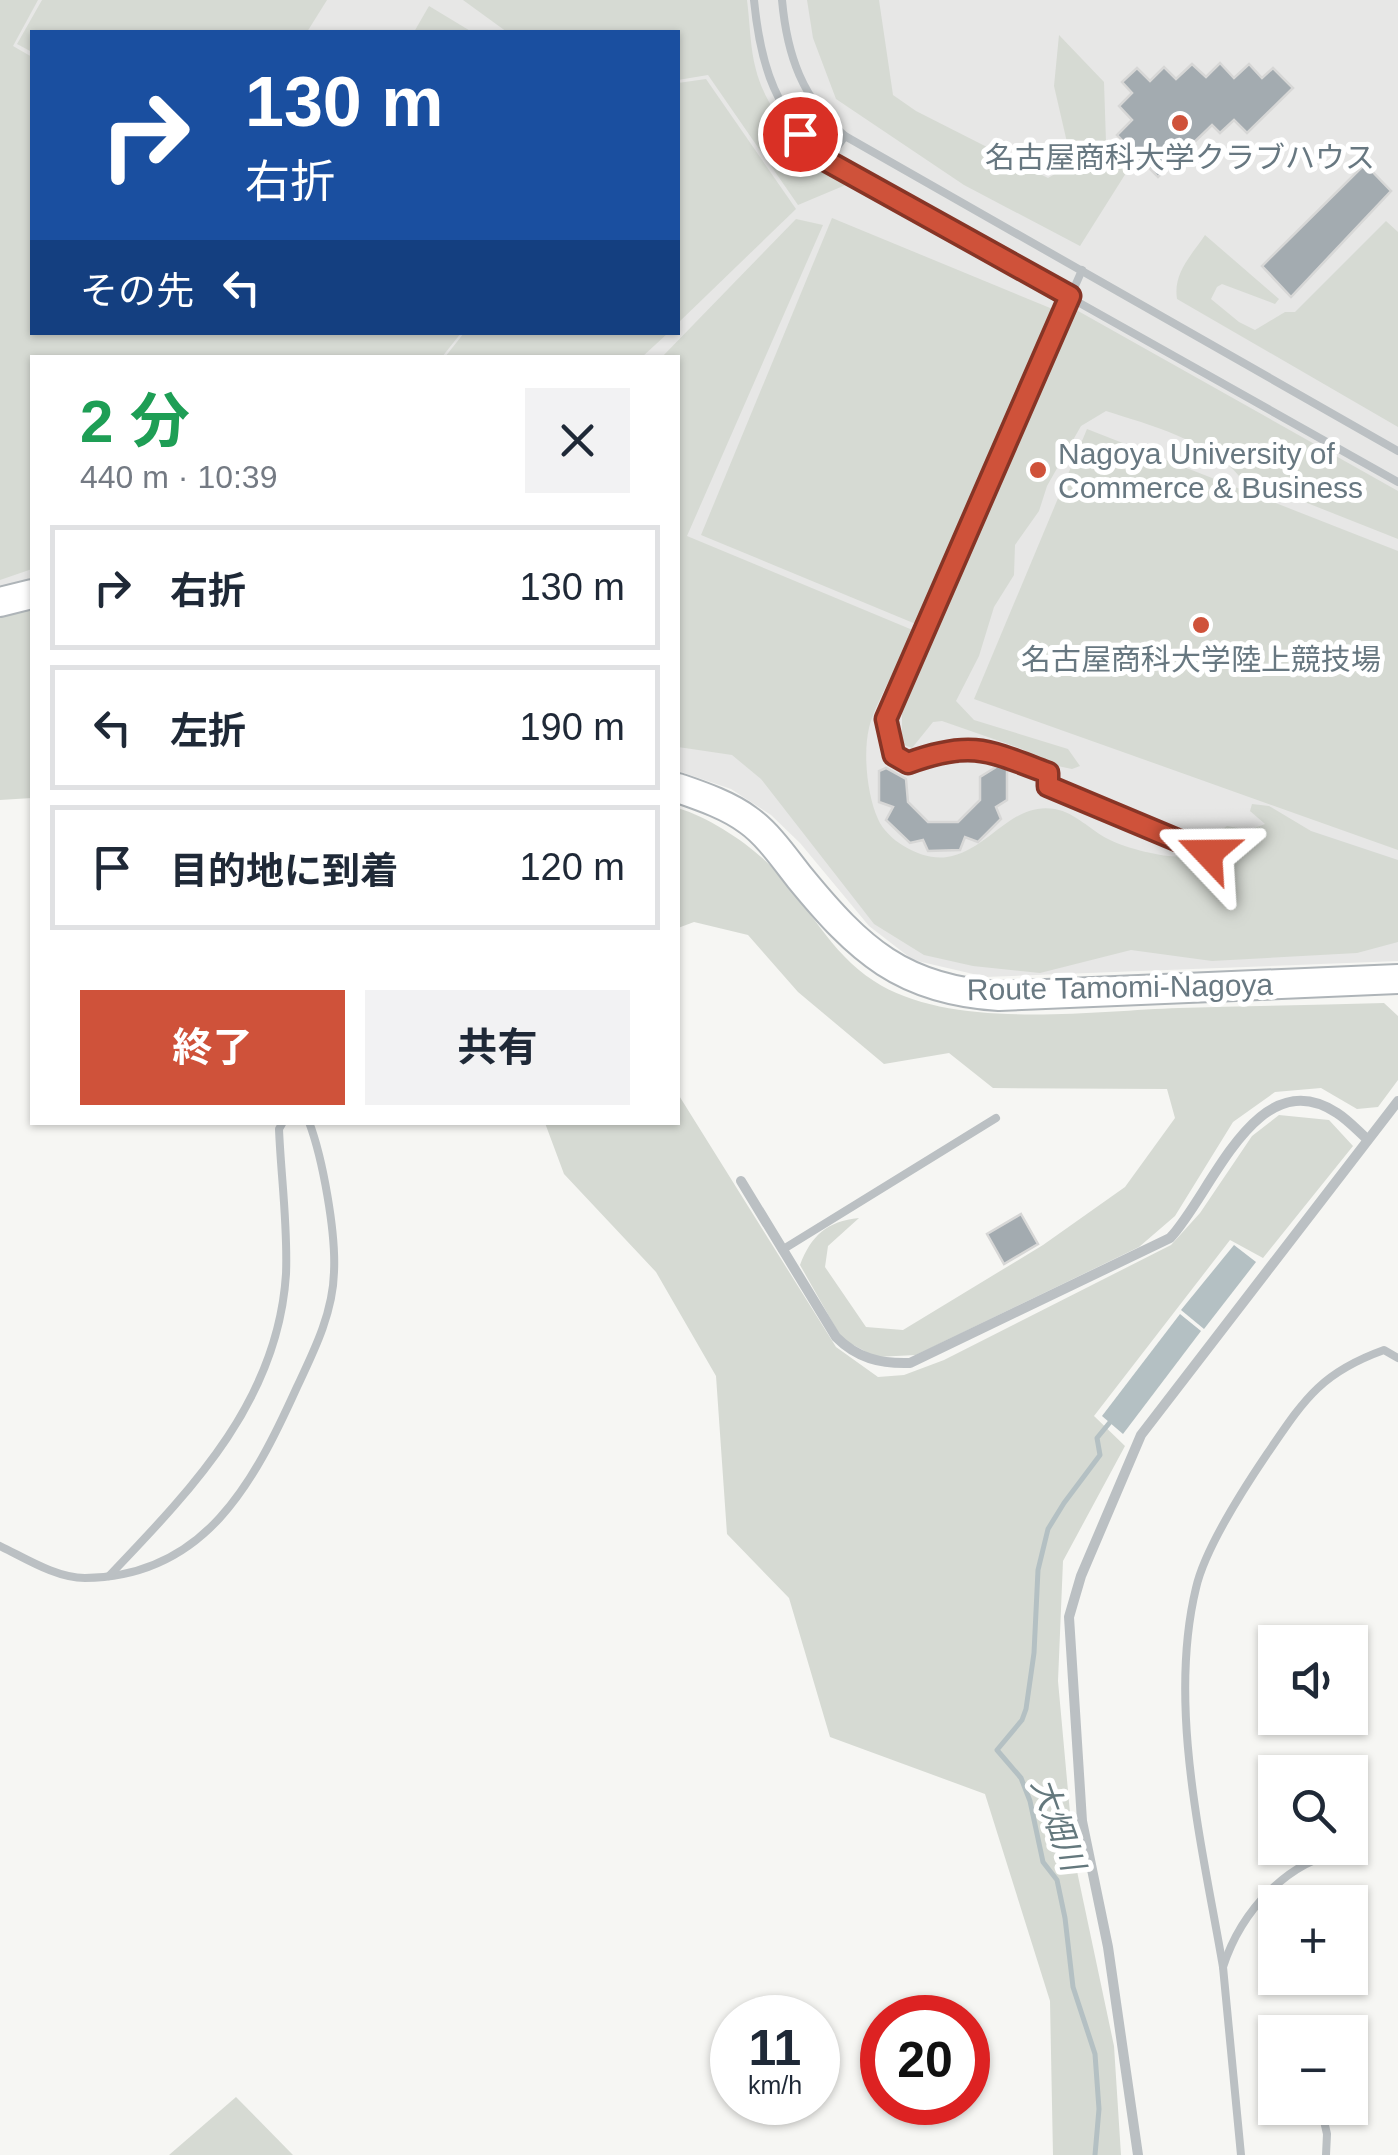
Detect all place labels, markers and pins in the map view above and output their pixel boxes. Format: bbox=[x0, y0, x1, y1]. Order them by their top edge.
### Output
pin bbox=[758, 92, 843, 177]
marker: 名古屋商科大学クラブハウス bbox=[1169, 112, 1191, 134]
place label: 名古屋商科大学クラブハウス bbox=[985, 141, 1375, 174]
place label: Nagoya University of Commerce & Business bbox=[1058, 437, 1363, 504]
marker: Nagoya University of Commerce & Business bbox=[1027, 459, 1049, 481]
marker: 名古屋商科大学陸上競技場 bbox=[1190, 614, 1212, 636]
place label: 名古屋商科大学陸上競技場 bbox=[1021, 643, 1381, 676]

